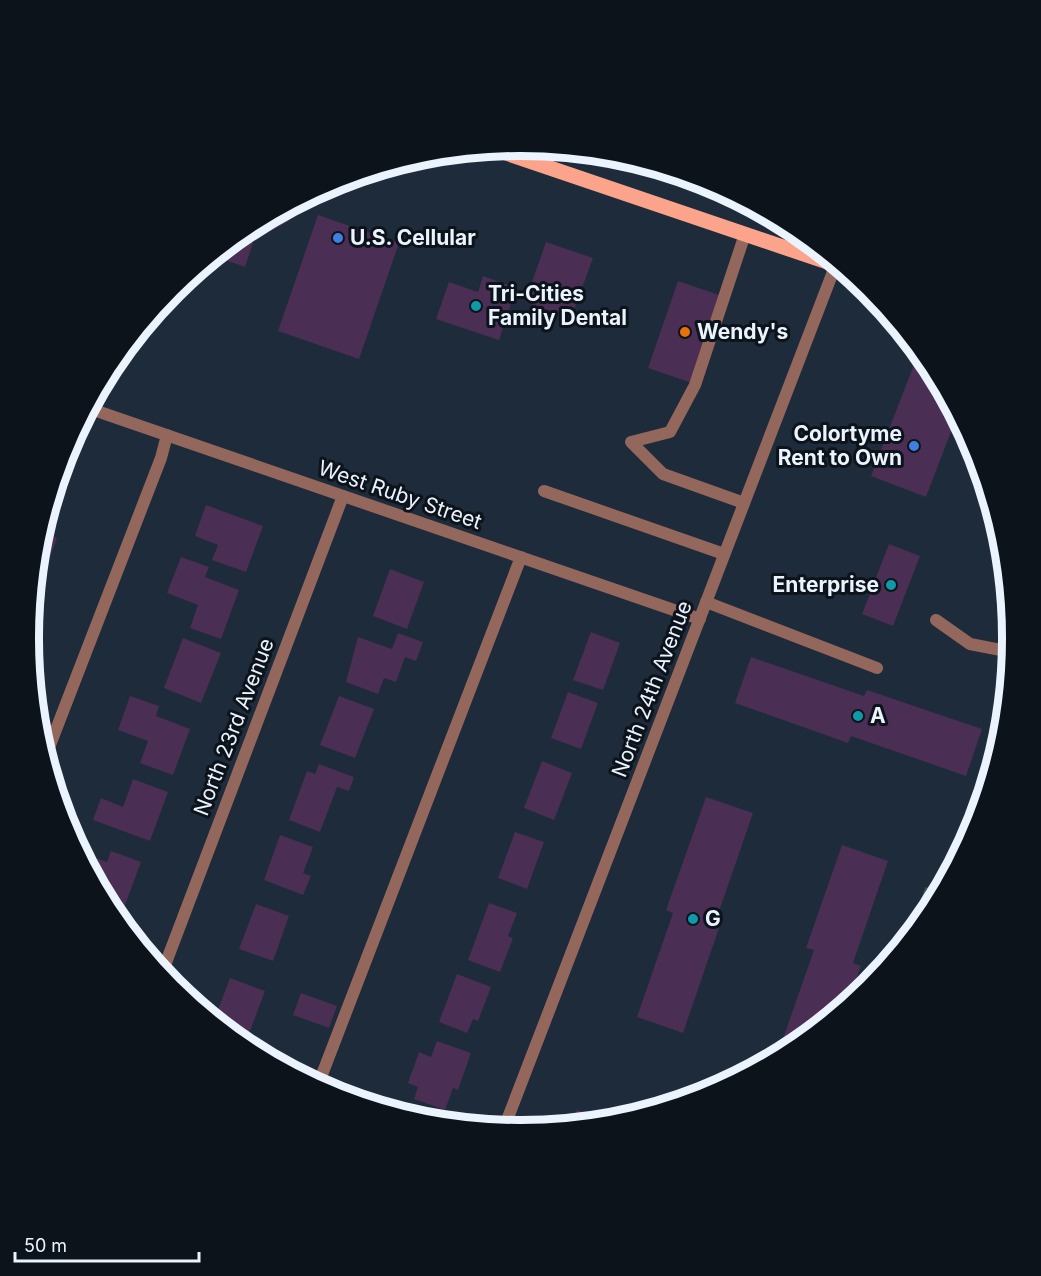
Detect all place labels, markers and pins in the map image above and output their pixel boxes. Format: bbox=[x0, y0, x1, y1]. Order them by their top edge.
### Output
place label: U.S. Cellular bbox=[350, 225, 476, 250]
marker: U.S. Cellular bbox=[331, 231, 345, 245]
place label: Tri-Cities Family Dental bbox=[488, 281, 627, 330]
marker: Tri-Cities Family Dental bbox=[469, 299, 483, 313]
place label: Wendy's bbox=[697, 319, 788, 344]
marker: Wendy's bbox=[678, 325, 692, 339]
place label: Colortyme Rent to Own bbox=[778, 421, 902, 470]
marker: Colortyme Rent to Own bbox=[907, 439, 921, 453]
place label: Enterprise bbox=[773, 572, 879, 597]
marker: Enterprise bbox=[884, 578, 898, 592]
place label: A bbox=[870, 703, 886, 728]
marker: A bbox=[851, 709, 865, 723]
place label: G bbox=[705, 906, 721, 931]
marker: G bbox=[686, 912, 700, 926]

